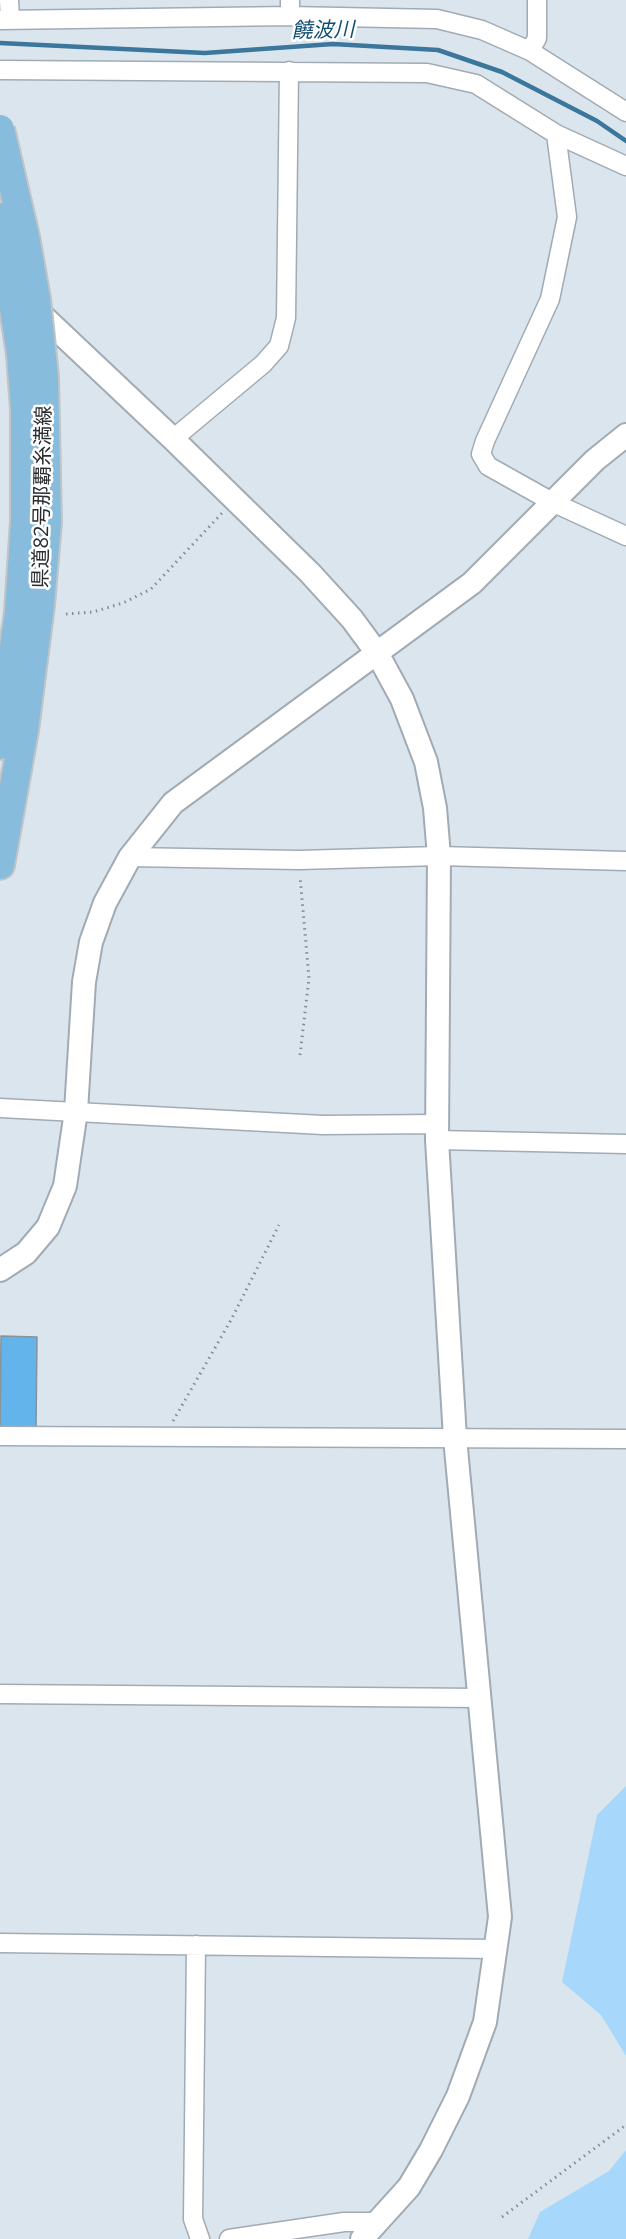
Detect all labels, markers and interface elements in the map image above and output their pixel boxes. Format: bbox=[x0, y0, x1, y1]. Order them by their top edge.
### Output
water label: 饒波川 bbox=[291, 18, 355, 44]
street label: 県道82号那覇糸満線 bbox=[29, 405, 57, 589]

